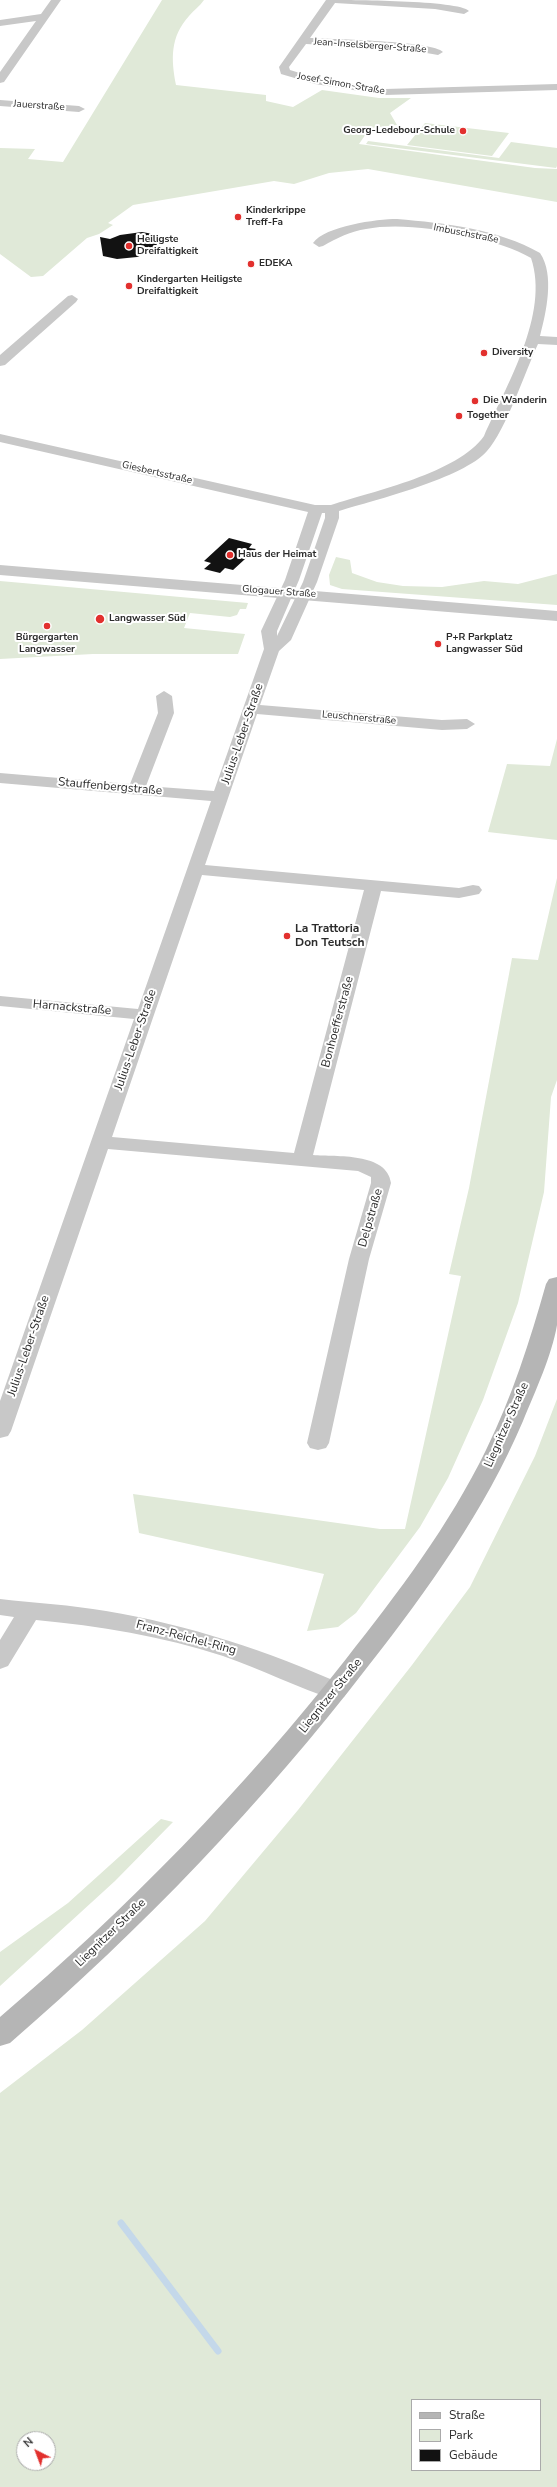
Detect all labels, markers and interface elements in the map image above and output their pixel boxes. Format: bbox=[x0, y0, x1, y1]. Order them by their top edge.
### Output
street label: Jean-Inselsberger-Straße bbox=[313, 36, 427, 56]
street label: Josef-Simon-Straße bbox=[296, 70, 386, 98]
street label: Jauerstraße bbox=[13, 98, 65, 114]
place label: Georg-Ledebour-Schule bbox=[343, 125, 455, 137]
marker: Georg-Ledebour-Schule bbox=[458, 126, 468, 136]
place label: Kinderkrippe Treff-Fa bbox=[246, 205, 306, 228]
marker: Kinderkrippe Treff-Fa bbox=[233, 212, 243, 222]
street label: Imbuschstraße bbox=[432, 222, 500, 246]
place label: Heiligste Dreifaltigkeit bbox=[137, 234, 198, 258]
marker: Heiligste Dreifaltigkeit bbox=[124, 241, 134, 251]
place label: EDEKA bbox=[259, 258, 292, 270]
marker: EDEKA bbox=[246, 259, 256, 269]
place label: Kindergarten Heiligste Dreifaltigkeit bbox=[137, 274, 242, 298]
marker: Kindergarten Heiligste Dreifaltigkeit bbox=[124, 281, 134, 291]
place label: Diversity bbox=[492, 347, 533, 359]
marker: Diversity bbox=[479, 348, 489, 358]
place label: Die Wanderin bbox=[483, 395, 547, 407]
marker: Die Wanderin bbox=[470, 396, 480, 406]
place label: Together bbox=[467, 410, 509, 422]
marker: Together bbox=[454, 411, 464, 421]
street label: Giesbertsstraße bbox=[121, 459, 193, 487]
place label: Haus der Heimat bbox=[238, 549, 316, 561]
marker: Haus der Heimat bbox=[225, 550, 235, 560]
street label: Glogauer Straße bbox=[242, 583, 316, 601]
marker: Langwasser Süd bbox=[94, 613, 106, 625]
place label: Langwasser Süd bbox=[109, 613, 186, 625]
marker: Bürgergarten Langwasser bbox=[42, 621, 52, 631]
place label: Bürgergarten Langwasser bbox=[16, 632, 78, 656]
place label: P+R Parkplatz Langwasser Süd bbox=[446, 632, 523, 656]
marker: P+R Parkplatz Langwasser Süd bbox=[433, 639, 443, 649]
street label: Julius-Leber-Straße bbox=[219, 682, 267, 786]
street label: Leuschnerstraße bbox=[321, 709, 397, 727]
street label: Stauffenbergstraße bbox=[57, 775, 163, 799]
place label: La Trattoria Don Teutsch bbox=[295, 922, 364, 950]
marker: La Trattoria Don Teutsch bbox=[282, 931, 292, 941]
street label: Bonhoefferstraße bbox=[319, 975, 357, 1069]
street label: Julius-Leber-Straße bbox=[112, 988, 160, 1092]
street label: Harnackstraße bbox=[32, 997, 112, 1019]
street label: Delpstraße bbox=[356, 1187, 386, 1249]
street label: Julius-Leber-Straße bbox=[5, 1294, 53, 1398]
street label: Liegnitzer Straße bbox=[482, 1380, 532, 1470]
street label: Franz-Reichel-Ring bbox=[134, 1618, 238, 1658]
street label: Liegnitzer Straße bbox=[297, 1656, 365, 1736]
street label: Liegnitzer Straße bbox=[73, 1896, 149, 1970]
legend bbox=[411, 2399, 541, 2471]
text: Straße bbox=[449, 2407, 485, 2423]
text: Park bbox=[449, 2427, 473, 2443]
north arrow bbox=[16, 2431, 56, 2471]
text: N bbox=[20, 2434, 36, 2451]
text: Gebäude bbox=[449, 2447, 498, 2463]

